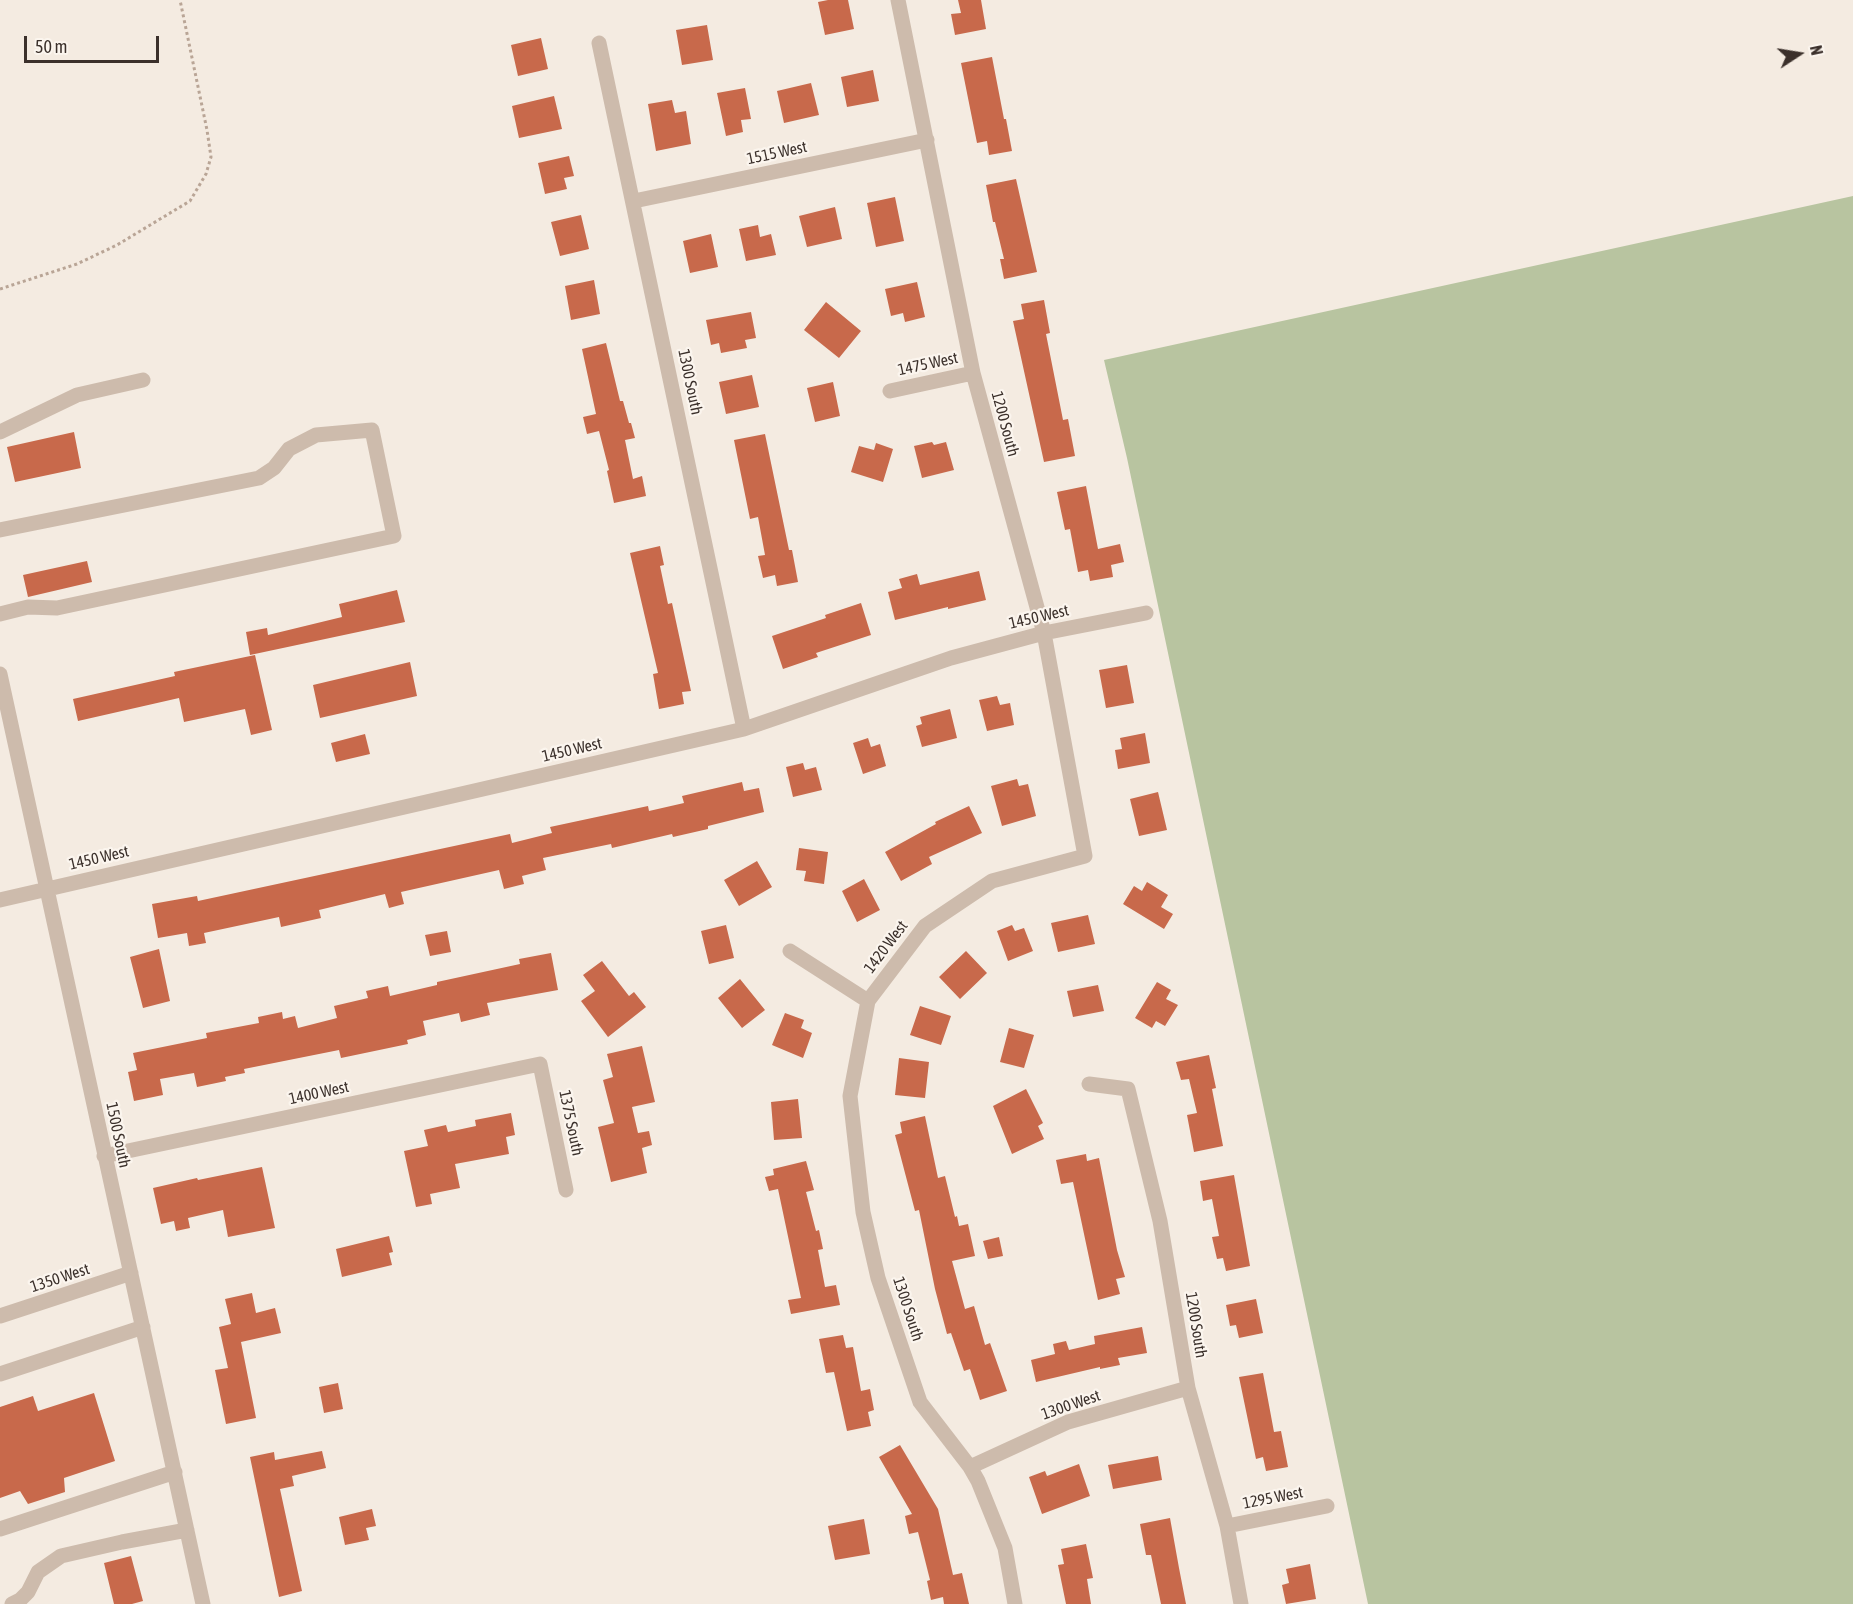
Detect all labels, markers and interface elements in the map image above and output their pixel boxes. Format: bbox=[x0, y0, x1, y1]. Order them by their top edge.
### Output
scale bar bbox=[27, 24, 162, 62]
north arrow bbox=[1769, 24, 1829, 84]
text: 50 m bbox=[35, 36, 67, 57]
text: N bbox=[1807, 44, 1826, 57]
street label: 1515 West bbox=[745, 137, 809, 169]
street label: 1300 South bbox=[674, 347, 706, 417]
street label: 1475 West bbox=[896, 348, 960, 380]
street label: 1200 South bbox=[987, 389, 1023, 459]
street label: 1450 West bbox=[1007, 601, 1071, 633]
street label: 1450 West bbox=[540, 734, 604, 766]
street label: 1450 West bbox=[67, 842, 131, 874]
street label: 1420 West bbox=[860, 917, 912, 977]
street label: 1400 West bbox=[287, 1077, 351, 1109]
street label: 1375 South bbox=[555, 1088, 587, 1158]
street label: 1500 South bbox=[102, 1100, 134, 1170]
street label: 1350 West bbox=[28, 1259, 92, 1297]
street label: 1300 South bbox=[889, 1274, 927, 1344]
street label: 1200 South bbox=[1181, 1291, 1211, 1359]
street label: 1300 West bbox=[1039, 1386, 1103, 1424]
street label: 1295 West bbox=[1241, 1483, 1305, 1513]

